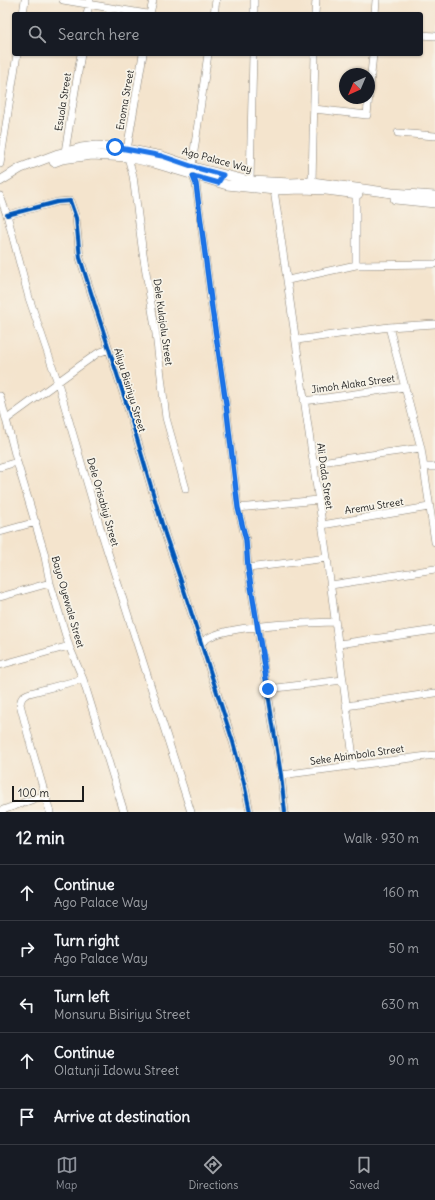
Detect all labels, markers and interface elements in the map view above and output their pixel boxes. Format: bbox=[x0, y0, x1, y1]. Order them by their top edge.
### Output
search box bbox=[12, 12, 423, 56]
icon: search bbox=[26, 23, 48, 45]
text: Search here bbox=[58, 25, 139, 44]
street label: Enoma Street bbox=[113, 68, 137, 131]
north arrow bbox=[339, 68, 375, 104]
street label: Esuola Street bbox=[52, 71, 74, 132]
route start bbox=[106, 138, 124, 156]
street label: Ago Palace Way bbox=[180, 144, 254, 176]
street label: Dele Kulajolu Street bbox=[150, 278, 176, 367]
street label: Aliyu Bisiriyu Street bbox=[111, 346, 149, 434]
street label: Jimoh Alaka Street bbox=[310, 372, 396, 396]
street label: Ali Dada Street bbox=[314, 442, 336, 511]
street label: Dele Orisabiyi Street bbox=[84, 456, 122, 548]
street label: Aremu Street bbox=[344, 495, 405, 517]
street label: Bayo Oyewale Street bbox=[49, 555, 88, 650]
route end bbox=[259, 680, 277, 698]
street label: Seke Abimbola Street bbox=[309, 742, 405, 768]
scale bar bbox=[12, 784, 84, 803]
text: 100 m bbox=[18, 786, 49, 800]
text: 12 min bbox=[16, 827, 65, 849]
text: Walk · 930 m bbox=[344, 830, 419, 847]
text: Continue bbox=[54, 875, 115, 894]
icon: ahead bbox=[16, 882, 38, 904]
text: 160 m bbox=[383, 884, 419, 901]
text: Ago Palace Way bbox=[54, 894, 148, 911]
text: Turn right bbox=[54, 931, 119, 950]
icon: right bbox=[16, 938, 38, 960]
text: 50 m bbox=[388, 940, 419, 957]
text: Ago Palace Way bbox=[54, 950, 148, 967]
text: Turn left bbox=[54, 987, 109, 1006]
icon: left bbox=[16, 994, 38, 1016]
text: 630 m bbox=[381, 996, 419, 1013]
text: Monsuru Bisiriyu Street bbox=[54, 1006, 190, 1023]
text: Continue bbox=[54, 1043, 115, 1062]
icon: ahead bbox=[16, 1050, 38, 1072]
text: 90 m bbox=[388, 1052, 419, 1069]
text: Olatunji Idowu Street bbox=[54, 1062, 179, 1079]
icon: arrive bbox=[16, 1106, 38, 1128]
text: Arrive at destination bbox=[54, 1107, 190, 1126]
tab: Map bbox=[56, 1154, 78, 1192]
tab: Directions bbox=[189, 1154, 238, 1192]
tab: Saved bbox=[349, 1154, 379, 1192]

